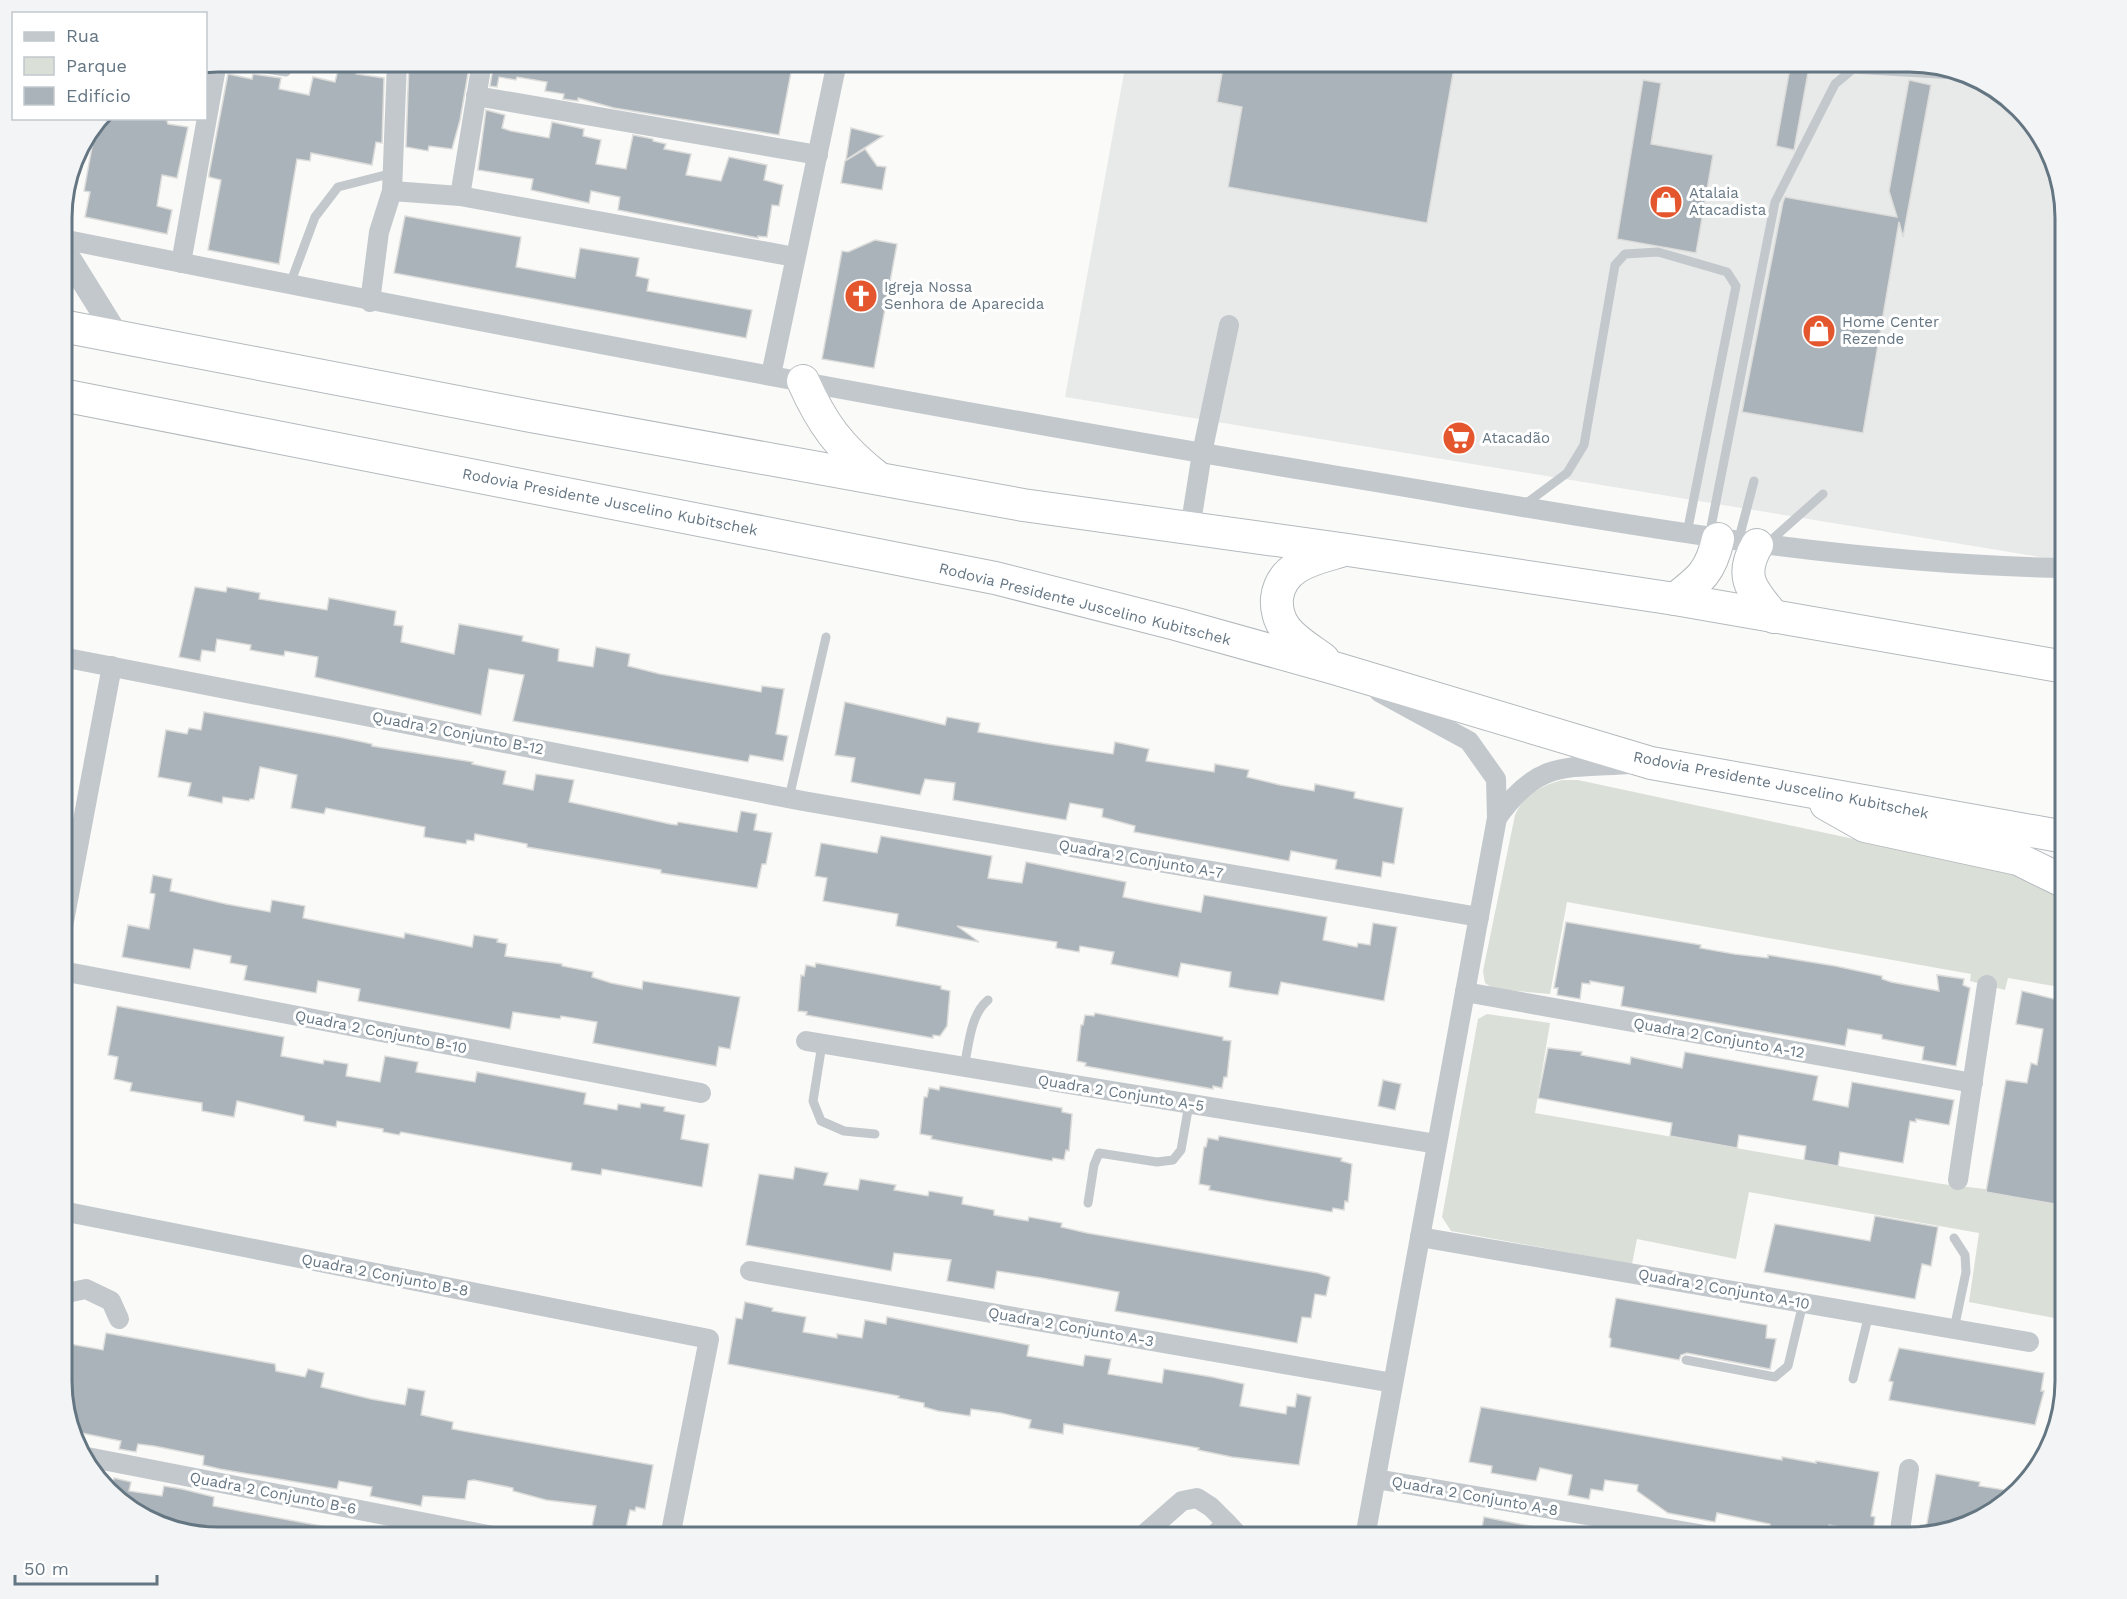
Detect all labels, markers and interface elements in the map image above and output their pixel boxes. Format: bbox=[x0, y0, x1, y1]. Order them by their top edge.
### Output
legend bbox=[12, 12, 207, 120]
text: Rua bbox=[66, 25, 99, 46]
text: Parque bbox=[66, 55, 127, 76]
text: Edifício bbox=[66, 85, 131, 106]
shop icon: Atalaia Atacadista bbox=[1648, 184, 1684, 220]
place label: Atalaia Atacadista bbox=[1689, 184, 1767, 219]
church icon: Igreja Nossa Senhora de Aparecida bbox=[843, 278, 879, 314]
place label: Igreja Nossa Senhora de Aparecida bbox=[884, 278, 1045, 313]
shop icon: Home Center Rezende bbox=[1801, 313, 1837, 349]
place label: Home Center Rezende bbox=[1842, 313, 1939, 348]
supermarket icon: Atacadão bbox=[1441, 420, 1477, 456]
place label: Atacadão bbox=[1482, 429, 1550, 447]
street label: Rodovia Presidente Juscelino Kubitschek bbox=[461, 465, 760, 540]
street label: Rodovia Presidente Juscelino Kubitschek bbox=[937, 559, 1233, 649]
street label: Quadra 2 Conjunto B-12 bbox=[371, 708, 545, 758]
street label: Rodovia Presidente Juscelino Kubitschek bbox=[1632, 748, 1931, 823]
street label: Quadra 2 Conjunto A-7 bbox=[1057, 836, 1225, 882]
street label: Quadra 2 Conjunto B-10 bbox=[293, 1006, 469, 1058]
street label: Quadra 2 Conjunto A-12 bbox=[1632, 1014, 1806, 1062]
street label: Quadra 2 Conjunto A-5 bbox=[1037, 1071, 1205, 1115]
street label: Quadra 2 Conjunto B-8 bbox=[300, 1250, 470, 1300]
street label: Quadra 2 Conjunto A-10 bbox=[1637, 1265, 1811, 1313]
street label: Quadra 2 Conjunto A-3 bbox=[987, 1304, 1155, 1350]
street label: Quadra 2 Conjunto B-6 bbox=[188, 1468, 358, 1518]
street label: Quadra 2 Conjunto A-8 bbox=[1390, 1472, 1560, 1520]
scale bar bbox=[15, 1548, 158, 1586]
text: 50 m bbox=[24, 1558, 69, 1579]

